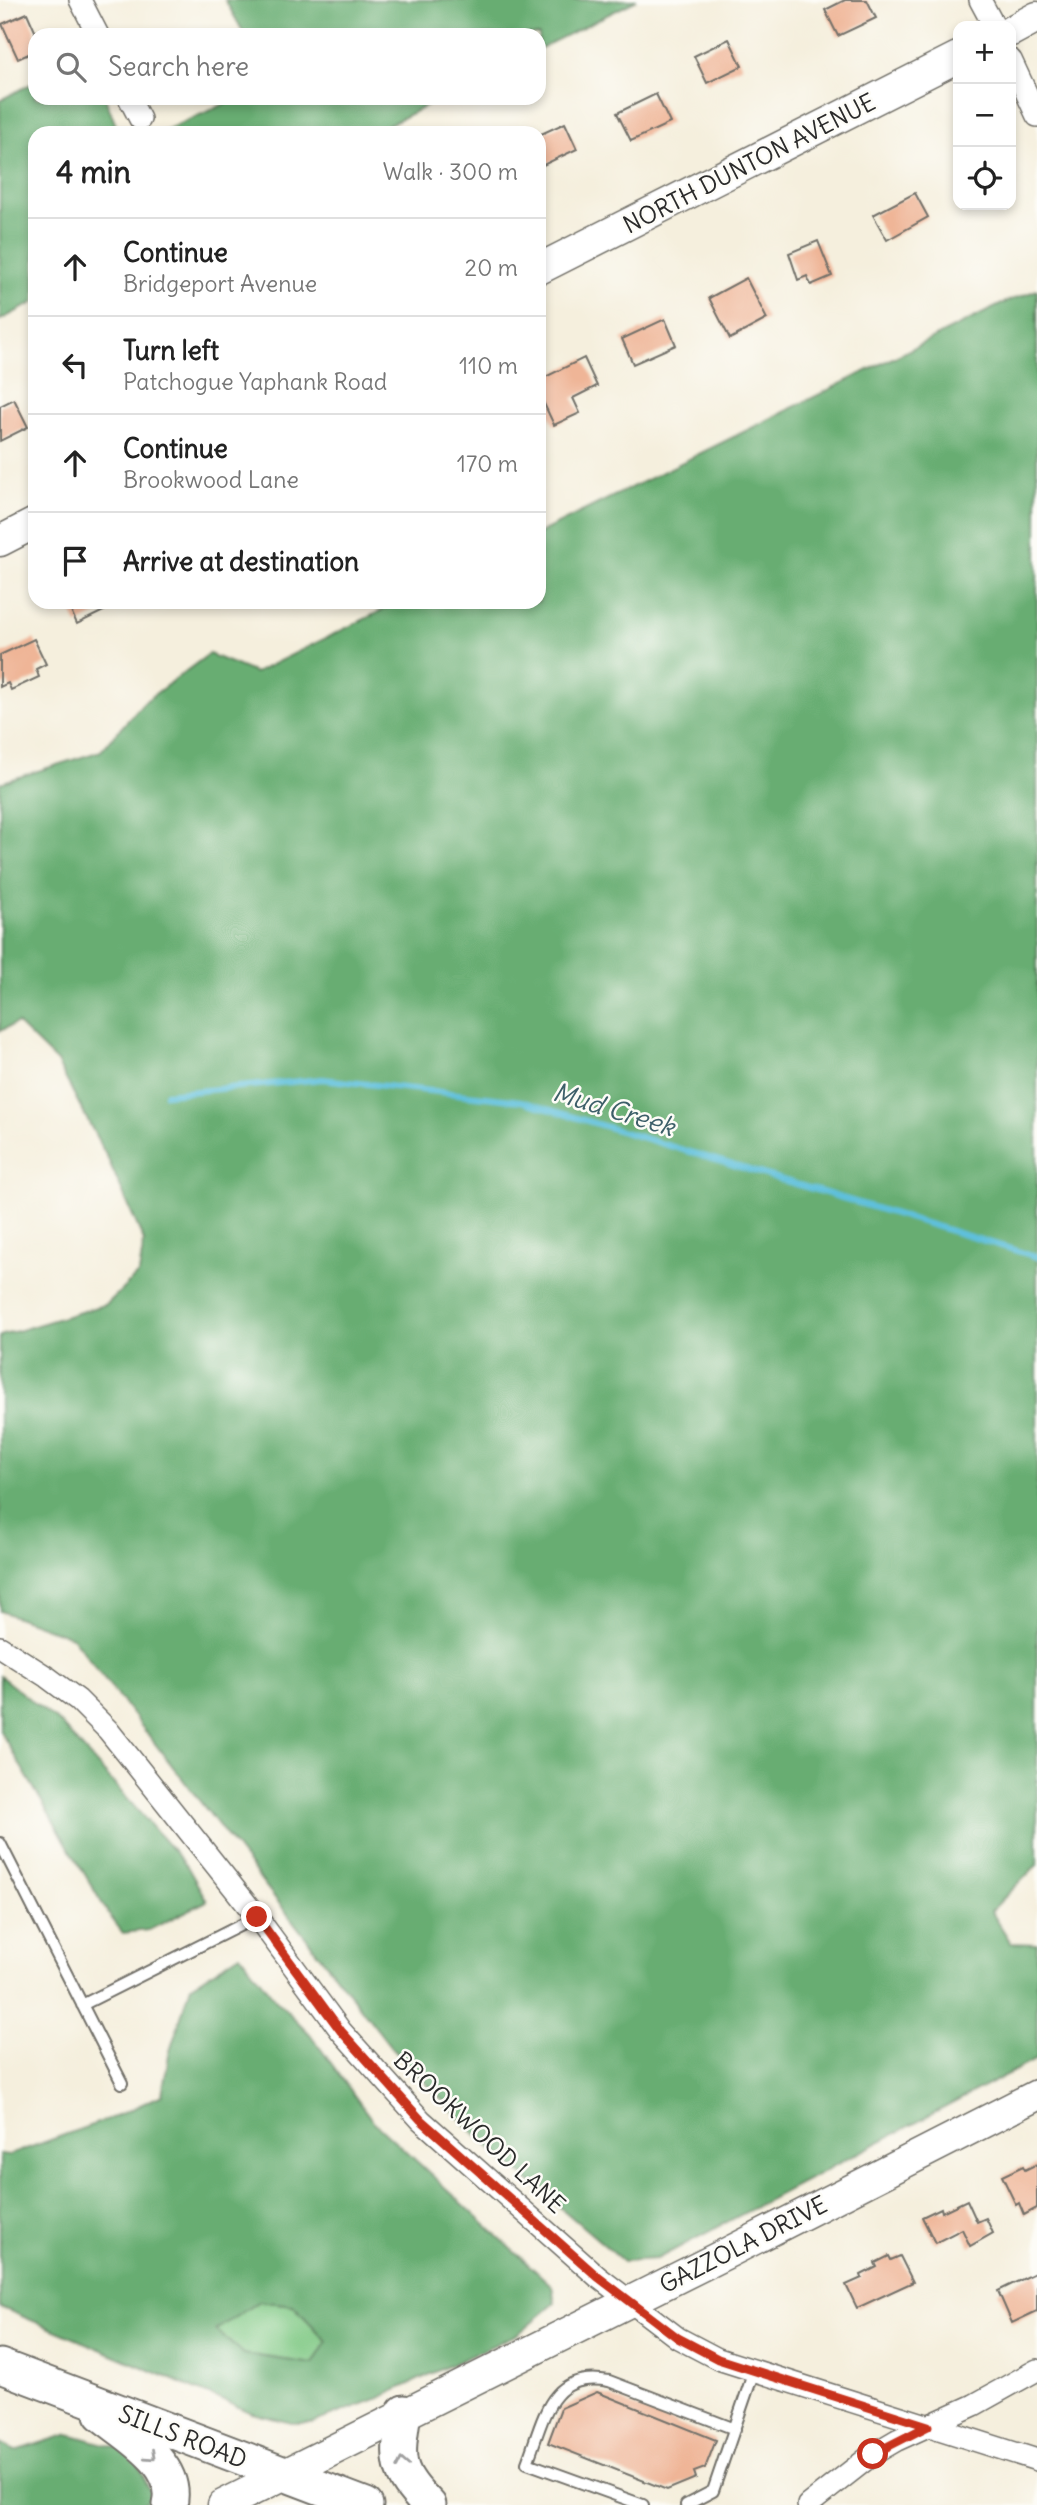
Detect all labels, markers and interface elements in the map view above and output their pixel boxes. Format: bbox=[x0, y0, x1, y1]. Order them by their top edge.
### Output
map controls bbox=[953, 21, 1016, 210]
button: + bbox=[953, 21, 1016, 84]
search box bbox=[28, 28, 546, 105]
icon: search bbox=[52, 48, 90, 86]
text: Search here bbox=[108, 50, 249, 83]
button: − bbox=[953, 84, 1016, 147]
street label: NORTH DUNTON AVENUE bbox=[618, 86, 880, 240]
button: locate bbox=[953, 147, 1016, 210]
text: 4 min bbox=[56, 153, 131, 191]
text: Walk · 300 m bbox=[383, 157, 518, 186]
text: Continue bbox=[123, 236, 228, 269]
icon: ahead bbox=[56, 248, 94, 286]
text: 20 m bbox=[465, 253, 518, 282]
text: Bridgeport Avenue bbox=[123, 269, 317, 298]
text: Turn left bbox=[123, 334, 219, 367]
icon: left bbox=[56, 346, 94, 384]
text: 110 m bbox=[459, 351, 518, 380]
text: Patchogue Yaphank Road bbox=[123, 367, 387, 396]
text: Continue bbox=[123, 432, 228, 465]
icon: ahead bbox=[56, 444, 94, 482]
text: 170 m bbox=[457, 449, 518, 478]
text: Brookwood Lane bbox=[123, 465, 299, 494]
icon: arrive bbox=[56, 542, 94, 580]
text: Arrive at destination bbox=[123, 545, 359, 578]
water label: Mud Creek bbox=[549, 1075, 681, 1144]
route end bbox=[241, 1901, 272, 1932]
street label: BROOKWOOD LANE bbox=[388, 2045, 572, 2219]
street label: GAZZOLA DRIVE bbox=[654, 2189, 832, 2299]
street label: SILLS ROAD bbox=[115, 2398, 251, 2474]
route start bbox=[857, 2438, 888, 2469]
one-way arrow bbox=[143, 2448, 156, 2460]
one-way arrow bbox=[395, 2457, 410, 2469]

